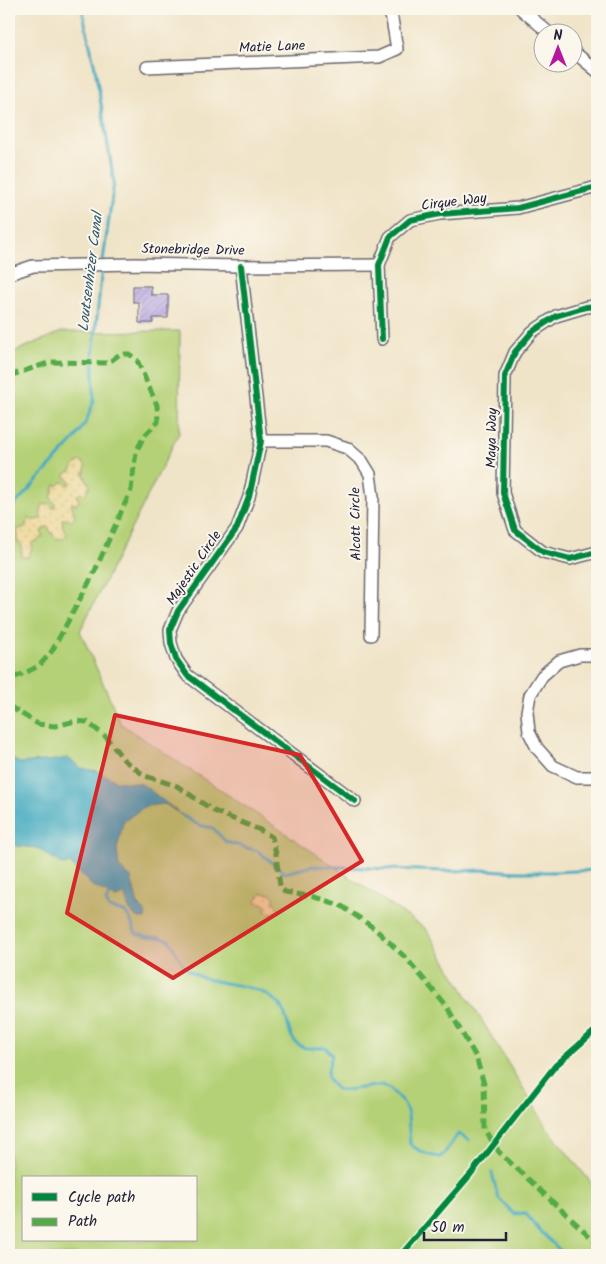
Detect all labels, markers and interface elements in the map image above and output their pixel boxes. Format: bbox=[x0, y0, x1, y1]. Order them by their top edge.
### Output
north arrow bbox=[534, 22, 584, 72]
text: N bbox=[554, 25, 563, 47]
street label: Matie Lane bbox=[239, 35, 306, 59]
street label: Cirque Way bbox=[420, 187, 488, 217]
water label: Loutsenhizer Canal bbox=[72, 208, 111, 333]
street label: Stonebridge Drive bbox=[141, 238, 245, 262]
street label: Maya Way bbox=[480, 407, 504, 468]
street label: Alcott Circle bbox=[344, 486, 368, 561]
street label: Majestic Circle bbox=[161, 525, 228, 610]
legend bbox=[22, 1176, 198, 1242]
text: Cycle path bbox=[68, 1186, 135, 1210]
scale bar bbox=[424, 1209, 506, 1241]
text: Path bbox=[68, 1210, 97, 1234]
text: 50 m bbox=[431, 1216, 465, 1240]

